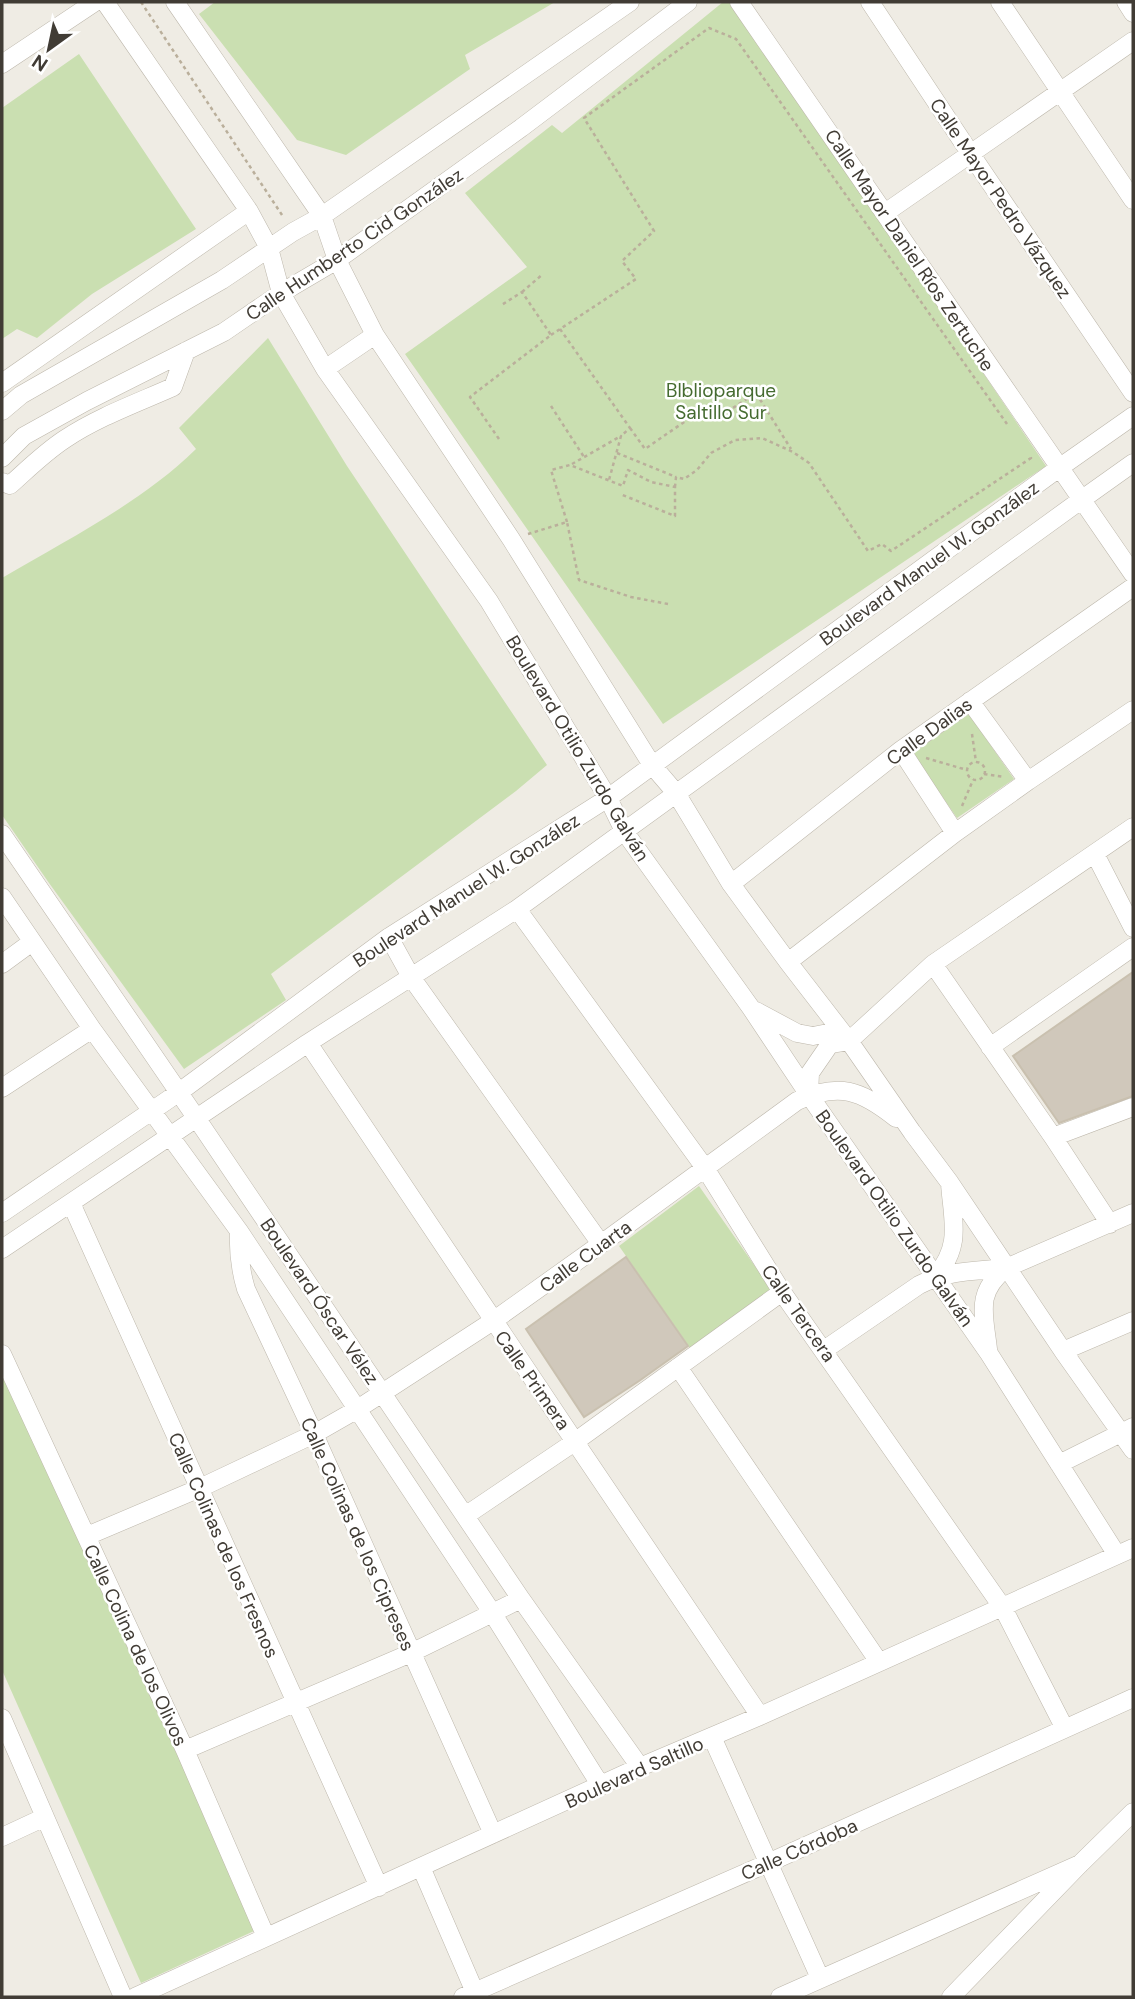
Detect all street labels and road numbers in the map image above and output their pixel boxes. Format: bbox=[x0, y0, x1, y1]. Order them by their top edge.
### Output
street label: Calle Mayor Pedro Vázquez bbox=[924, 93, 1077, 303]
street label: Calle Mayor Daniel Ríos Zertuche bbox=[819, 124, 1000, 376]
street label: Calle Humberto Cid González bbox=[241, 162, 468, 327]
street label: Boulevard Manuel W. González bbox=[815, 475, 1044, 651]
street label: Boulevard Otilio Zurdo Galván bbox=[500, 631, 655, 866]
street label: Calle Dalias bbox=[881, 692, 977, 771]
street label: Boulevard Manuel W. González bbox=[348, 808, 584, 973]
street label: Boulevard Otilio Zurdo Galván bbox=[810, 1105, 979, 1332]
street label: Boulevard Óscar Vélez bbox=[255, 1213, 385, 1389]
street label: Calle Cuarta bbox=[534, 1215, 636, 1298]
street label: Calle Tercera bbox=[756, 1260, 841, 1367]
street label: Calle Primera bbox=[489, 1326, 576, 1435]
street label: Calle Colinas de los Cipreses bbox=[295, 1414, 420, 1655]
street label: Calle Colinas de los Fresnos bbox=[162, 1428, 285, 1662]
street label: Calle Colina de los Olivos bbox=[78, 1540, 193, 1750]
street label: Boulevard Saltillo bbox=[561, 1731, 707, 1814]
street label: Calle Córdoba bbox=[737, 1813, 861, 1886]

